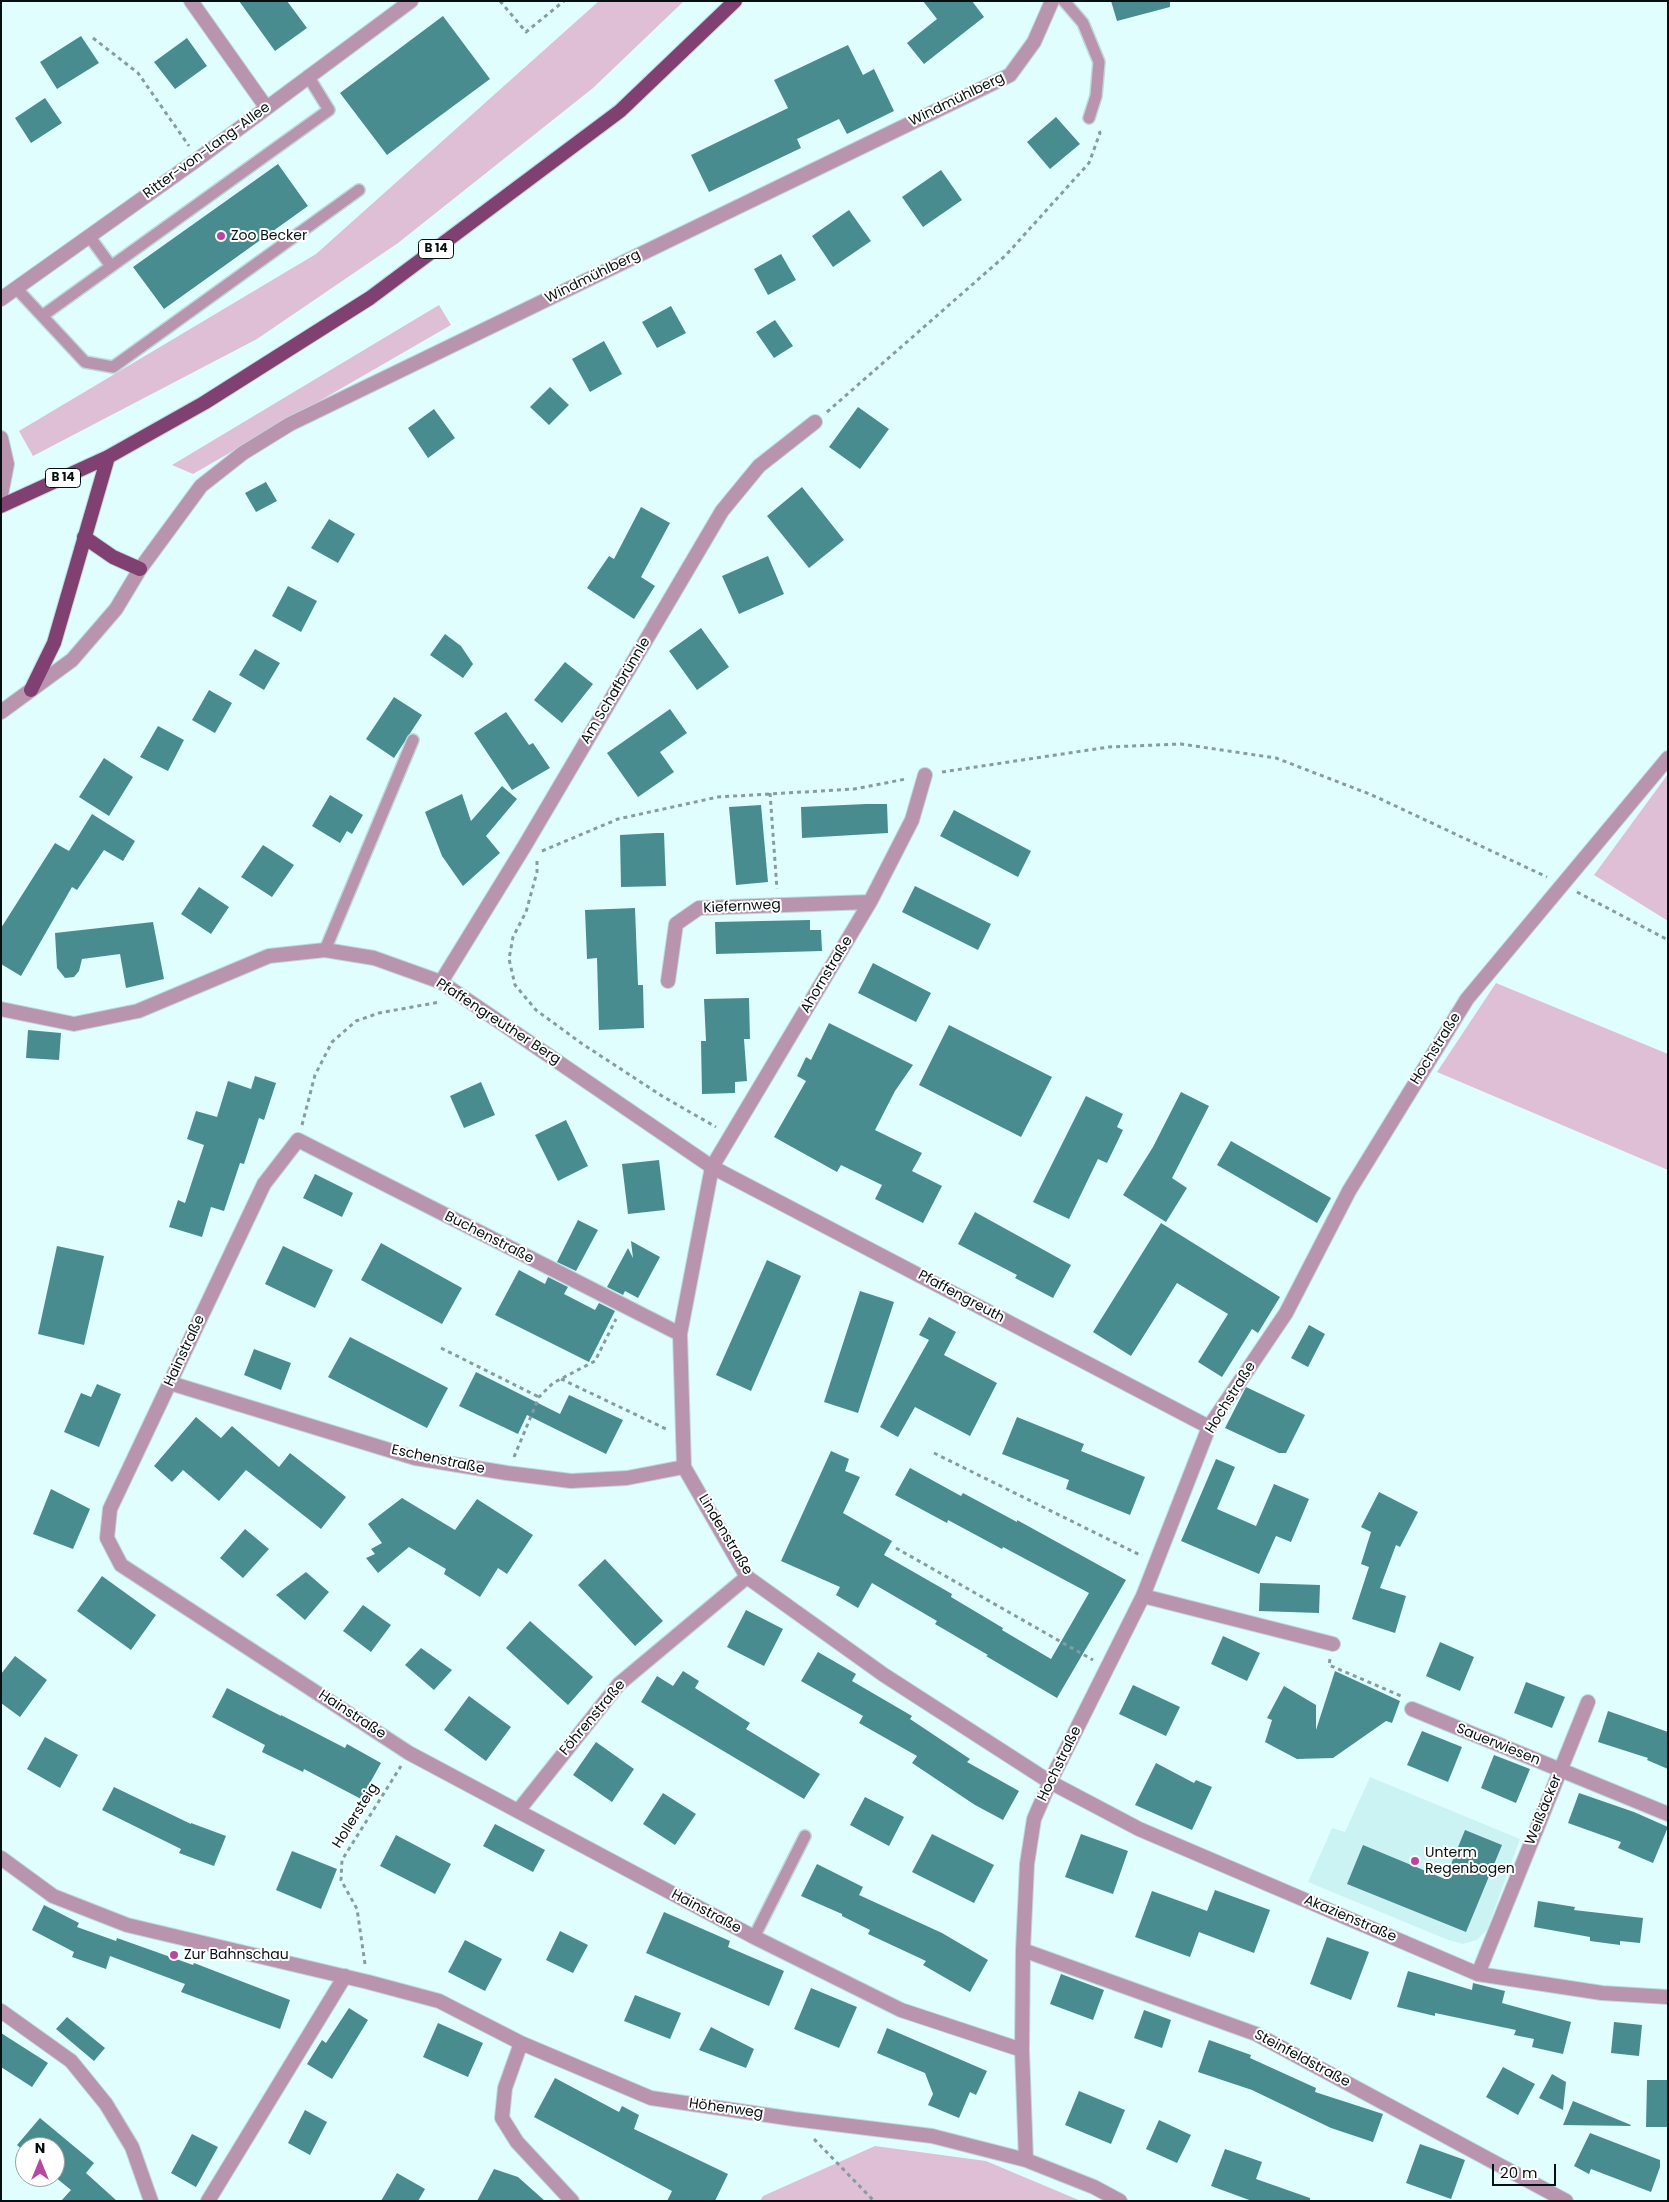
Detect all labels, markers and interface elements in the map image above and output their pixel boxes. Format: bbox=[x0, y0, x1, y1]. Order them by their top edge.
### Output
street label: Windmühlberg bbox=[907, 70, 1007, 130]
street label: Ritter-von-Lang-Allee bbox=[140, 99, 274, 203]
place label: Zoo Becker bbox=[231, 228, 307, 244]
marker: Zoo Becker bbox=[215, 230, 227, 242]
road number: B 14 bbox=[418, 240, 454, 258]
street label: Windmühlberg bbox=[543, 247, 643, 307]
road number: B 14 bbox=[46, 468, 80, 488]
street label: Am Schafbrünnle bbox=[578, 635, 654, 747]
street label: Kiefernweg bbox=[703, 897, 781, 917]
street label: Ahornstraße bbox=[797, 933, 857, 1017]
street label: Pfaffengreuther Berg bbox=[433, 975, 563, 1069]
street label: Hochstraße bbox=[1407, 1010, 1465, 1088]
street label: Buchenstraße bbox=[442, 1208, 536, 1268]
street label: Pfaffengreuth bbox=[915, 1267, 1007, 1327]
street label: Hainstraße bbox=[161, 1313, 209, 1389]
street label: Hochstraße bbox=[1202, 1359, 1260, 1437]
street label: Eschenstraße bbox=[390, 1442, 486, 1478]
street label: Lindenstraße bbox=[694, 1492, 756, 1578]
street label: Föhrenstraße bbox=[557, 1677, 629, 1759]
street label: Hainstraße bbox=[315, 1687, 389, 1743]
street label: Sauerwiesen bbox=[1454, 1721, 1542, 1769]
street label: Hochstraße bbox=[1035, 1724, 1085, 1804]
street label: Weißäcker bbox=[1522, 1772, 1566, 1848]
street label: Hollersteig bbox=[329, 1780, 383, 1852]
place label: Unterm Regenbogen bbox=[1425, 1845, 1515, 1878]
marker: Unterm Regenbogen bbox=[1409, 1855, 1421, 1867]
street label: Hainstraße bbox=[668, 1887, 744, 1937]
street label: Akazienstraße bbox=[1301, 1892, 1399, 1946]
place label: Zur Bahnschau bbox=[184, 1947, 289, 1963]
marker: Zur Bahnschau bbox=[168, 1949, 180, 1961]
street label: Steinfeldstraße bbox=[1251, 2027, 1353, 2091]
street label: Höhenweg bbox=[688, 2095, 764, 2123]
north arrow bbox=[15, 2137, 65, 2187]
text: N bbox=[35, 2138, 45, 2158]
scale bar bbox=[1494, 2154, 1558, 2186]
text: 20 m bbox=[1500, 2162, 1538, 2183]

